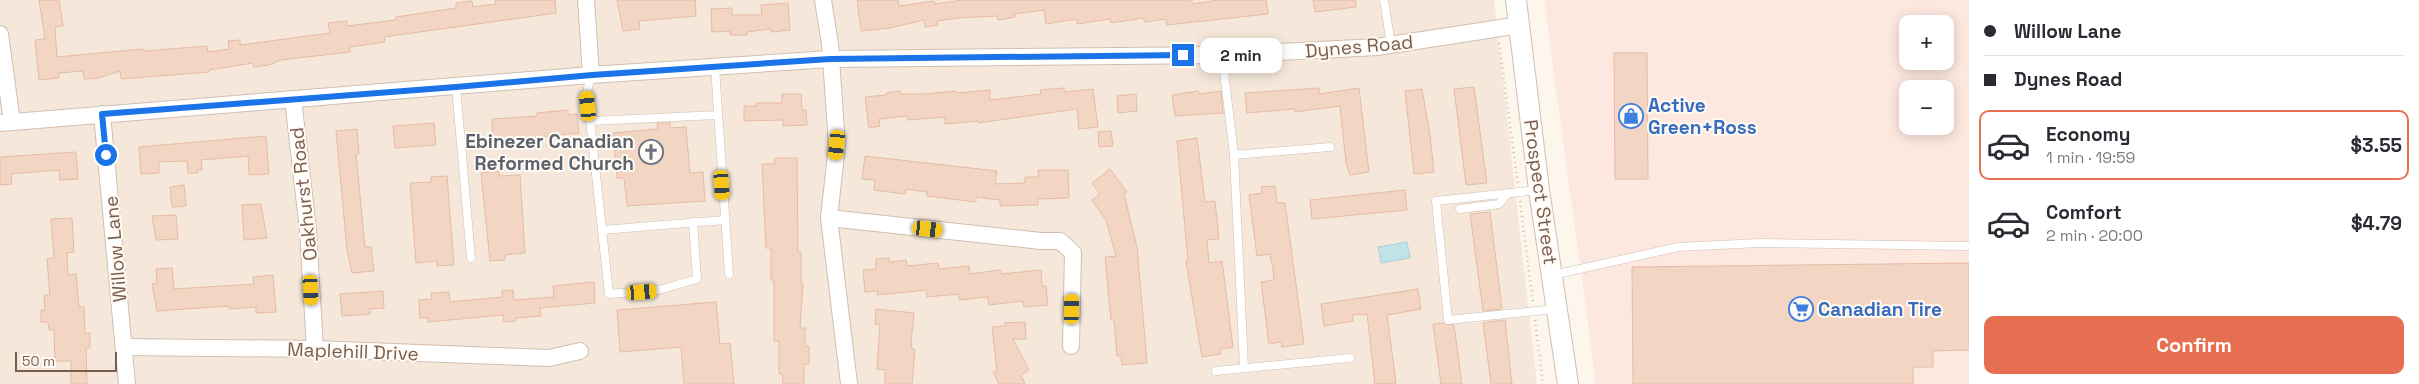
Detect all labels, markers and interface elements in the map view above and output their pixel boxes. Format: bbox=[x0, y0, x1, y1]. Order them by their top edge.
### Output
map controls bbox=[1899, 15, 1954, 135]
button: + bbox=[1899, 15, 1954, 70]
text: Willow Lane bbox=[2014, 19, 2121, 44]
street label: Dynes Road bbox=[1304, 29, 1414, 64]
callout: 2 min bbox=[1200, 38, 1283, 72]
route end bbox=[1172, 44, 1194, 66]
text: 2 min bbox=[1220, 45, 1262, 66]
text: Dynes Road bbox=[2014, 67, 2122, 92]
button: − bbox=[1899, 80, 1954, 135]
car bbox=[578, 90, 597, 122]
place label: Active Green+Ross bbox=[1648, 93, 1757, 140]
shop icon: Active Green+Ross bbox=[1618, 103, 1644, 129]
street label: Prospect Street bbox=[1518, 118, 1563, 266]
text: Economy bbox=[2046, 122, 2130, 147]
icon: car bbox=[1986, 123, 2031, 168]
street label: Oakhurst Road bbox=[284, 126, 323, 262]
place label: Ebinezer Canadian Reformed Church bbox=[465, 129, 634, 176]
car bbox=[827, 129, 846, 161]
text: $3.55 bbox=[2350, 133, 2402, 158]
church icon: Ebinezer Canadian Reformed Church bbox=[638, 139, 664, 165]
route start bbox=[95, 144, 117, 166]
text: 1 min · 19:59 bbox=[2046, 147, 2135, 168]
car bbox=[713, 170, 730, 200]
street label: Willow Lane bbox=[98, 195, 133, 303]
text: Comfort bbox=[2046, 200, 2122, 225]
icon: car bbox=[1986, 201, 2031, 246]
text: $4.79 bbox=[2351, 211, 2402, 236]
car bbox=[912, 220, 943, 238]
text: 2 min · 20:00 bbox=[2046, 225, 2143, 246]
car bbox=[302, 275, 319, 305]
car bbox=[626, 283, 657, 301]
car bbox=[1064, 294, 1079, 324]
supermarket icon: Canadian Tire bbox=[1788, 296, 1814, 322]
place label: Canadian Tire bbox=[1818, 297, 1942, 322]
button: Confirm bbox=[1984, 316, 2404, 374]
street label: Maplehill Drive bbox=[287, 337, 419, 366]
scale bar bbox=[15, 349, 118, 372]
text: 50 m bbox=[22, 352, 55, 370]

